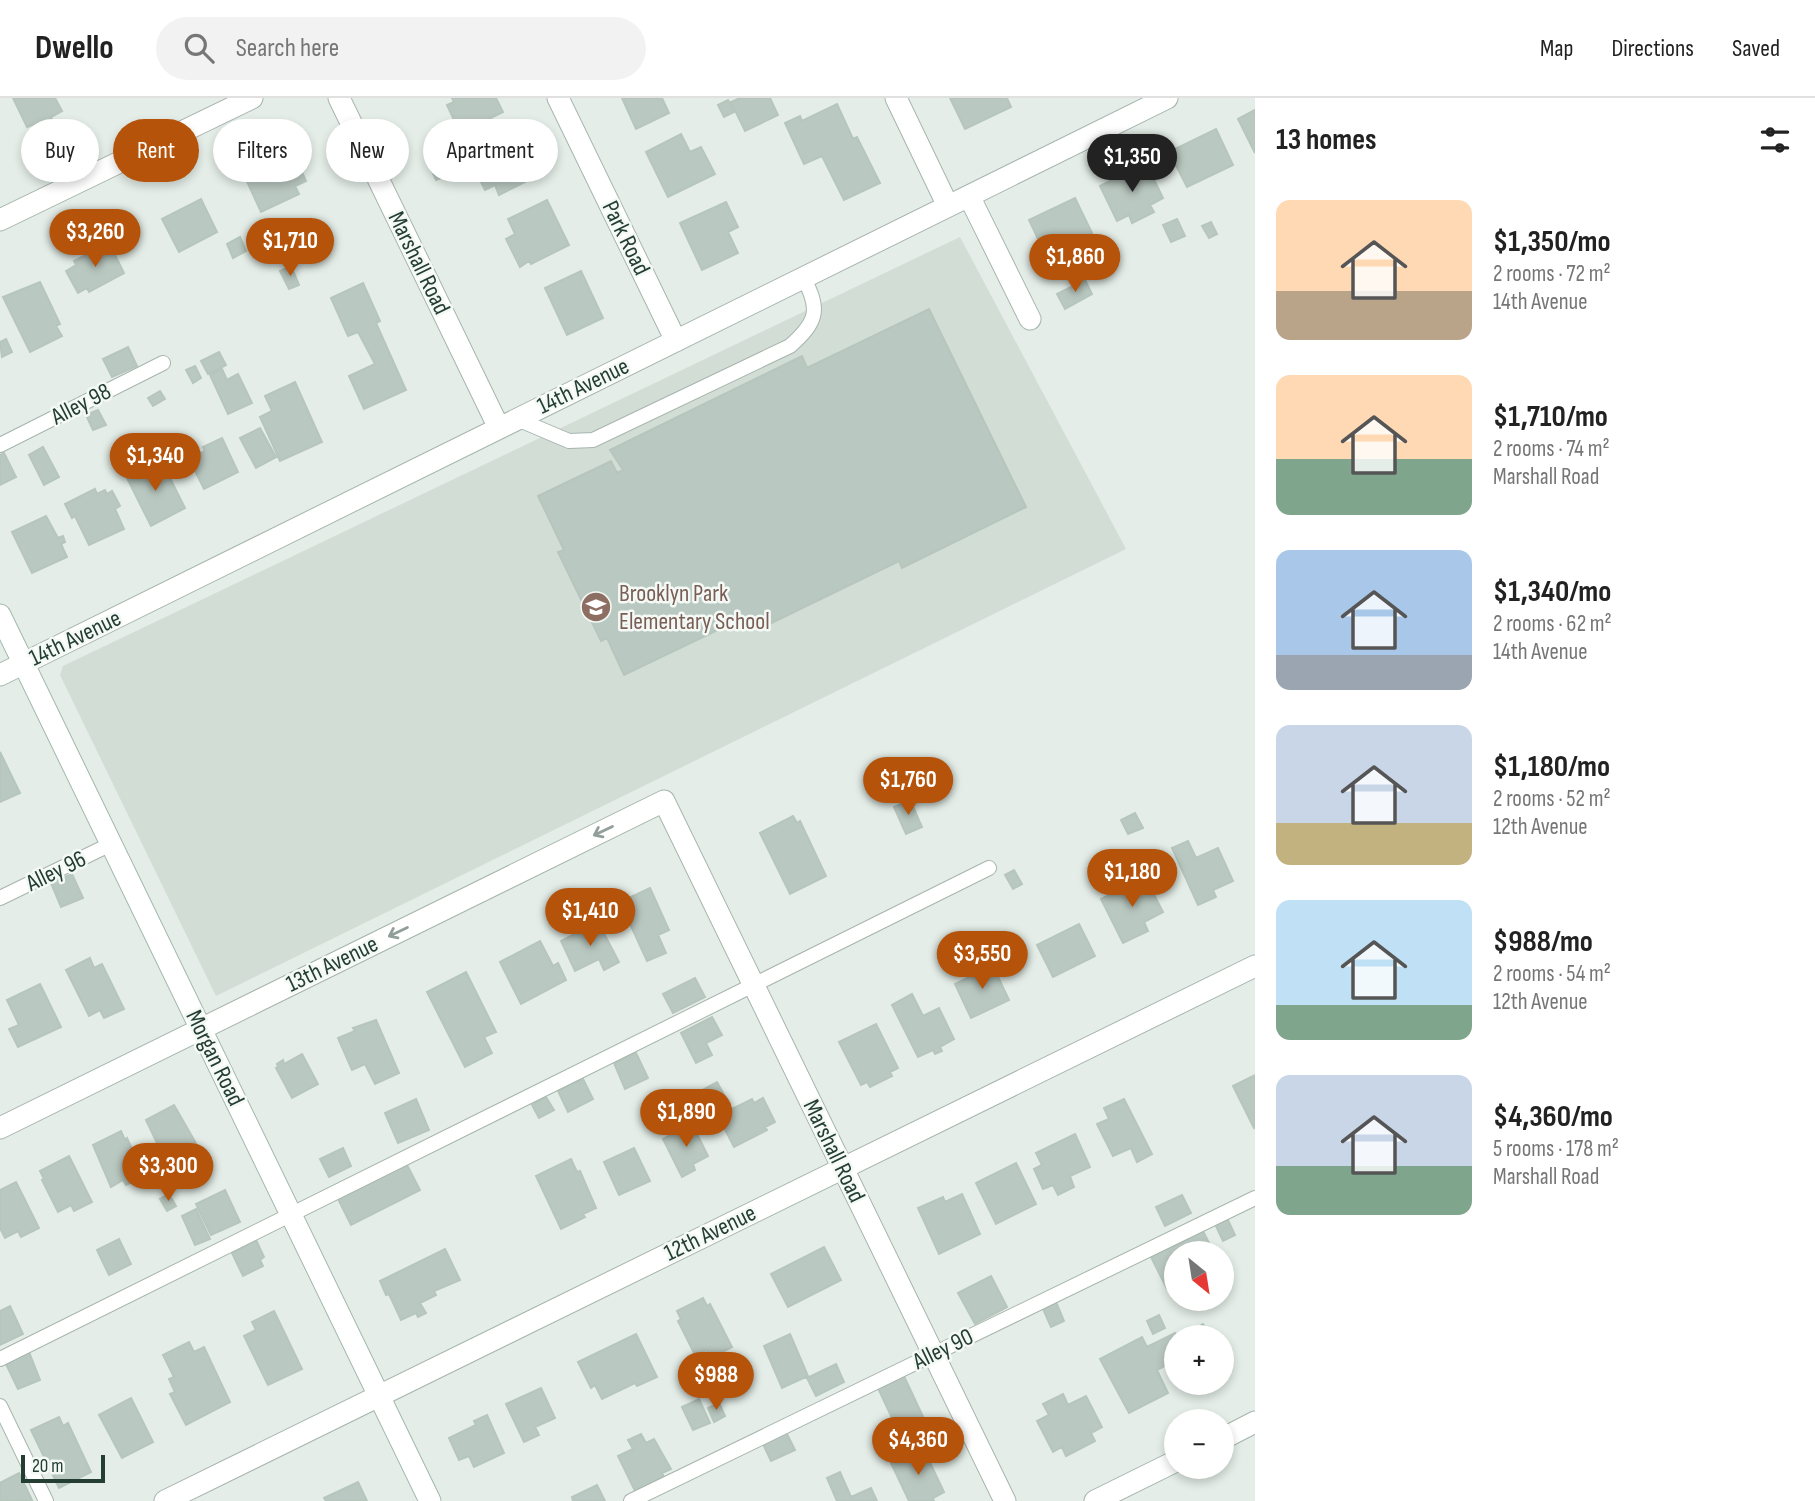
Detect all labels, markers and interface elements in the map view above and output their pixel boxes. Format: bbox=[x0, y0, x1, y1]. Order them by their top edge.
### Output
search box bbox=[156, 17, 646, 80]
text: Dwello bbox=[35, 28, 114, 68]
icon: search bbox=[180, 29, 218, 67]
text: Search here bbox=[236, 33, 339, 64]
text: Map bbox=[1540, 34, 1573, 63]
text: Directions bbox=[1611, 34, 1694, 63]
text: Saved bbox=[1732, 34, 1780, 63]
chip: Buy bbox=[21, 119, 99, 182]
chip: Rent bbox=[113, 119, 199, 182]
chip: Filters bbox=[213, 119, 312, 182]
chip: New bbox=[326, 119, 409, 182]
chip: Apartment bbox=[423, 119, 558, 182]
icon: filters bbox=[1756, 121, 1794, 159]
text: 13 homes bbox=[1276, 122, 1377, 158]
pin: $1,350 bbox=[1075, 134, 1189, 194]
text: $1,350 bbox=[1103, 143, 1161, 171]
street label: Park Road bbox=[596, 196, 656, 280]
street label: Marshall Road bbox=[382, 207, 456, 319]
pin: $3,260 bbox=[38, 209, 152, 269]
text: $3,260 bbox=[65, 218, 125, 246]
pin: $1,710 bbox=[233, 218, 347, 278]
text: $1,350/mo bbox=[1493, 224, 1610, 260]
text: $1,710 bbox=[262, 227, 318, 255]
icon: home bbox=[1332, 228, 1416, 312]
pin: $1,860 bbox=[1018, 234, 1132, 294]
text: $1,860 bbox=[1045, 243, 1105, 271]
text: 2 rooms · 72 m² bbox=[1493, 260, 1611, 288]
text: 14th Avenue bbox=[1493, 288, 1587, 316]
street label: 14th Avenue bbox=[532, 351, 634, 421]
street label: Alley 98 bbox=[45, 377, 116, 432]
text: $1,710/mo bbox=[1493, 399, 1608, 435]
icon: home bbox=[1332, 403, 1416, 487]
pin: $1,340 bbox=[98, 434, 212, 493]
text: 2 rooms · 74 m² bbox=[1493, 435, 1610, 463]
text: $1,340 bbox=[126, 442, 184, 470]
text: Marshall Road bbox=[1493, 463, 1599, 491]
text: $1,340/mo bbox=[1493, 574, 1611, 610]
icon: home bbox=[1332, 578, 1416, 662]
place label: Brooklyn Park Elementary School bbox=[619, 579, 770, 636]
school or university icon: Brooklyn Park Elementary School bbox=[579, 590, 613, 624]
street label: 14th Avenue bbox=[24, 603, 126, 673]
text: 2 rooms · 62 m² bbox=[1493, 610, 1612, 638]
text: 14th Avenue bbox=[1493, 638, 1587, 666]
text: $1,180/mo bbox=[1493, 749, 1610, 785]
icon: home bbox=[1332, 753, 1416, 837]
pin: $1,760 bbox=[851, 758, 965, 817]
text: $1,760 bbox=[879, 766, 937, 794]
text: 2 rooms · 52 m² bbox=[1493, 785, 1611, 813]
text: 12th Avenue bbox=[1493, 813, 1588, 841]
one-way arrow bbox=[593, 825, 614, 838]
street label: Alley 96 bbox=[20, 844, 91, 898]
pin: $1,180 bbox=[1075, 850, 1189, 909]
text: $1,180 bbox=[1103, 858, 1161, 886]
pin: $1,410 bbox=[533, 888, 647, 948]
text: $1,410 bbox=[561, 897, 619, 925]
text: $988/mo bbox=[1493, 924, 1593, 960]
one-way arrow bbox=[388, 925, 409, 939]
icon: home bbox=[1332, 928, 1416, 1012]
street label: 13th Avenue bbox=[281, 929, 383, 999]
pin: $3,550 bbox=[925, 932, 1039, 991]
text: $3,550 bbox=[953, 940, 1011, 968]
text: 2 rooms · 54 m² bbox=[1493, 960, 1611, 988]
text: 12th Avenue bbox=[1493, 988, 1588, 1016]
street label: Morgan Road bbox=[179, 1005, 251, 1111]
pin: $1,890 bbox=[629, 1090, 743, 1149]
street label: Marshall Road bbox=[797, 1095, 871, 1207]
text: $1,890 bbox=[656, 1098, 716, 1126]
text: $4,360/mo bbox=[1493, 1099, 1613, 1135]
icon: home bbox=[1332, 1103, 1416, 1187]
text: 5 rooms · 178 m² bbox=[1493, 1135, 1619, 1163]
pin: $3,300 bbox=[111, 1144, 225, 1203]
text: $3,300 bbox=[138, 1152, 198, 1180]
text: Marshall Road bbox=[1493, 1163, 1599, 1191]
street label: 12th Avenue bbox=[659, 1198, 761, 1268]
north arrow bbox=[1164, 1241, 1234, 1311]
map controls bbox=[1164, 1241, 1234, 1479]
street label: Alley 90 bbox=[907, 1322, 978, 1376]
button: + bbox=[1164, 1325, 1234, 1395]
pin: $988 bbox=[675, 1352, 757, 1412]
text: $988 bbox=[694, 1361, 738, 1389]
button: − bbox=[1164, 1409, 1234, 1479]
pin: $4,360 bbox=[861, 1418, 975, 1477]
text: $4,360 bbox=[888, 1426, 948, 1454]
scale bar bbox=[21, 1452, 105, 1484]
text: 20 m bbox=[32, 1455, 64, 1478]

